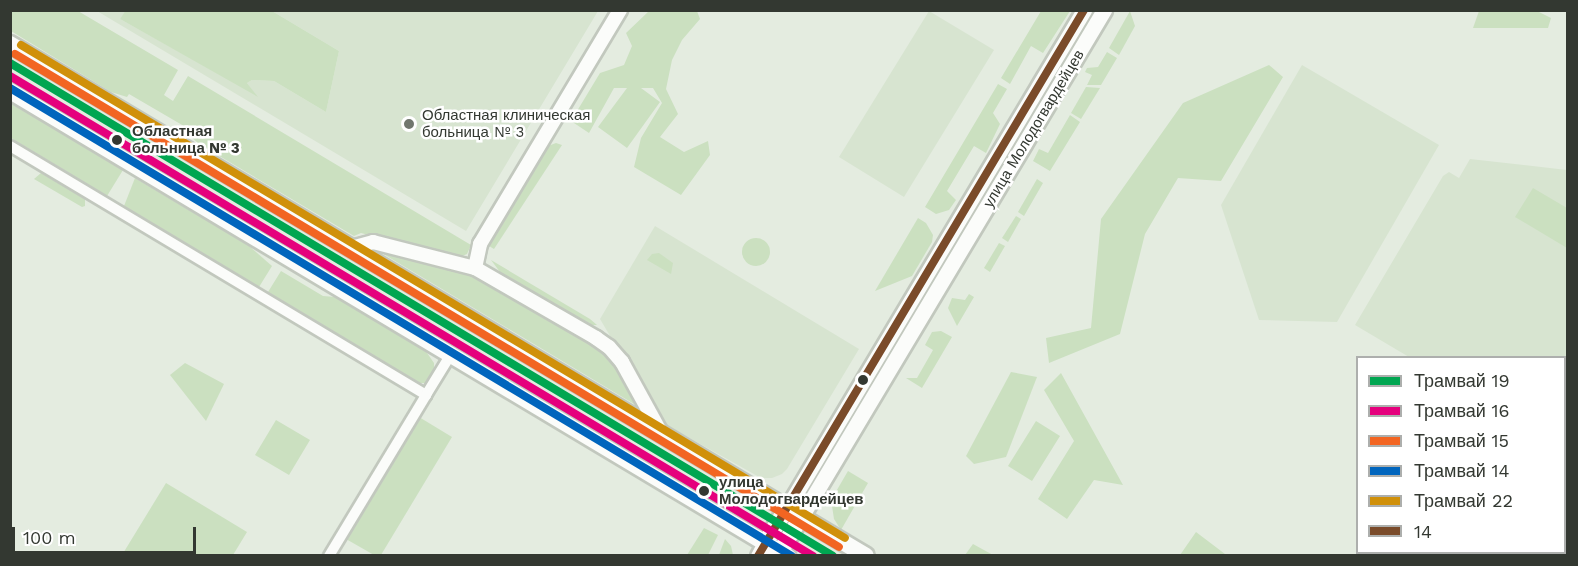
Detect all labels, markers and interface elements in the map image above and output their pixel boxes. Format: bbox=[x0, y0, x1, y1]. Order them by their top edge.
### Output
street label: улица Молодогвардейцев bbox=[980, 47, 1088, 211]
place label: Областная клиническая больница № 3 bbox=[422, 106, 590, 141]
marker: Областная клиническая больница № 3 bbox=[400, 115, 418, 133]
place label: Областная больница № 3 bbox=[132, 122, 240, 157]
marker: Областная больница № 3 bbox=[107, 130, 127, 150]
legend bbox=[1356, 356, 1566, 554]
text: Трамвай 19 bbox=[1414, 370, 1510, 391]
unlabelled marker bbox=[857, 374, 869, 386]
text: Трамвай 16 bbox=[1414, 400, 1510, 421]
text: Трамвай 15 bbox=[1414, 430, 1509, 451]
text: Трамвай 14 bbox=[1414, 460, 1510, 481]
place label: улица Молодогвардейцев bbox=[719, 473, 864, 508]
marker: улица Молодогвардейцев bbox=[694, 481, 714, 501]
text: Трамвай 22 bbox=[1414, 490, 1513, 511]
scale bar bbox=[15, 515, 200, 553]
text: 14 bbox=[1414, 521, 1432, 542]
text: 100 m bbox=[23, 527, 76, 548]

